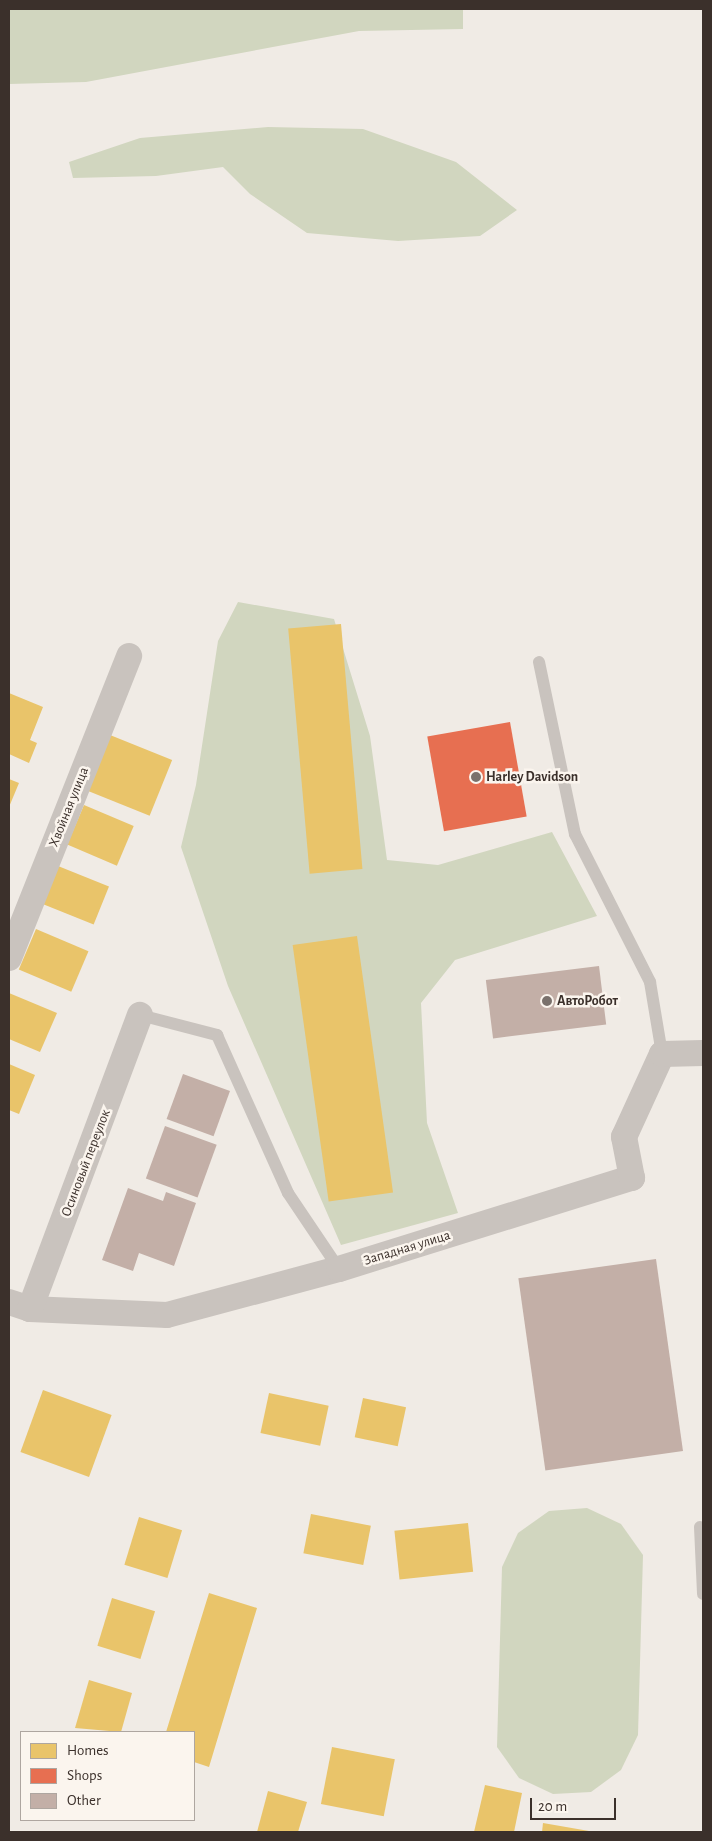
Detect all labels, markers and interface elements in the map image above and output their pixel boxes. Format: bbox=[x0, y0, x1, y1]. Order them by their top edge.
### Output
street label: Хвойная улица bbox=[45, 765, 93, 849]
place label: Harley Davidson bbox=[486, 769, 578, 785]
marker: Harley Davidson bbox=[470, 771, 482, 783]
place label: АвтоРобот bbox=[557, 993, 618, 1009]
marker: АвтоРобот bbox=[541, 995, 553, 1007]
street label: Осиновый переулок bbox=[58, 1107, 114, 1219]
street label: Западная улица bbox=[362, 1227, 452, 1269]
legend bbox=[20, 1731, 195, 1821]
text: Homes bbox=[67, 1743, 109, 1758]
text: Shops bbox=[67, 1768, 102, 1783]
scale bar bbox=[532, 1788, 618, 1820]
text: Other bbox=[67, 1793, 101, 1808]
text: 20 m bbox=[538, 1799, 567, 1814]

